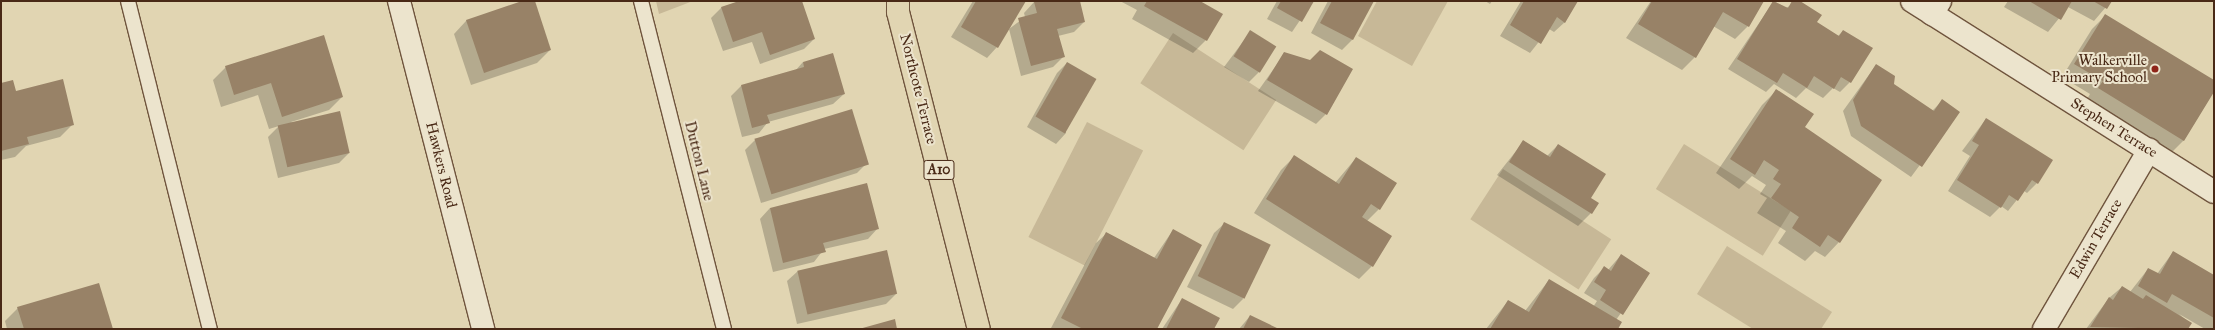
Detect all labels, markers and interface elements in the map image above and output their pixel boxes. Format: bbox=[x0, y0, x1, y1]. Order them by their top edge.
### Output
street label: Northcote Terrace bbox=[896, 32, 940, 146]
place label: Walkerville Primary School bbox=[2051, 51, 2147, 86]
marker: Walkerville Primary School bbox=[2150, 64, 2160, 74]
street label: Stephen Terrace bbox=[2067, 94, 2161, 162]
street label: Dutton Lane bbox=[680, 119, 718, 203]
street label: Hawkers Road bbox=[422, 120, 460, 210]
road number: A10 bbox=[923, 158, 955, 182]
street label: Edwin Terrace bbox=[2066, 196, 2126, 282]

